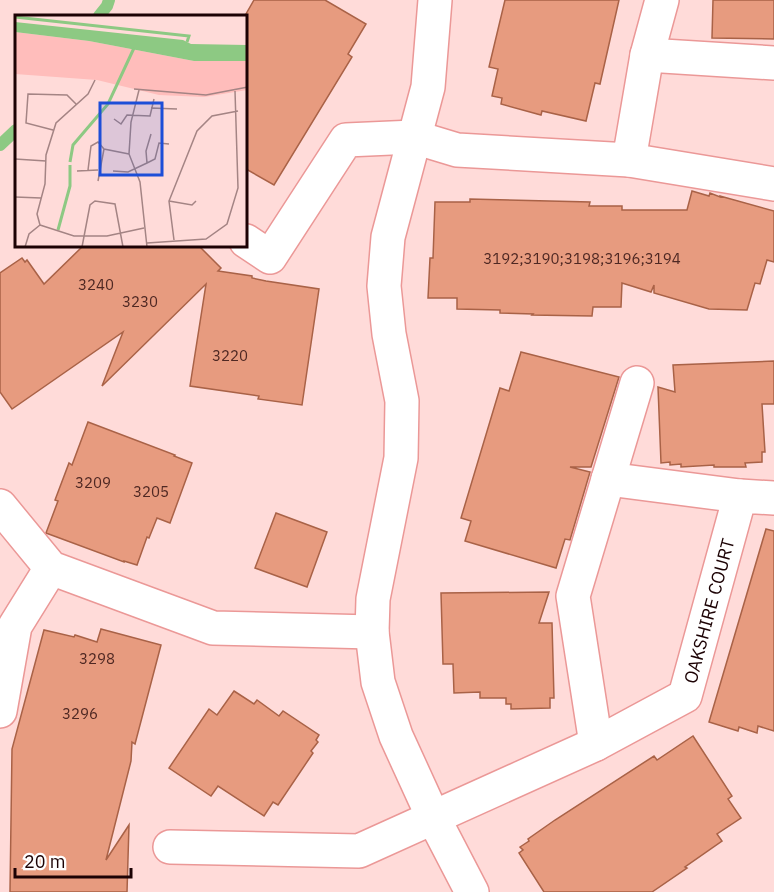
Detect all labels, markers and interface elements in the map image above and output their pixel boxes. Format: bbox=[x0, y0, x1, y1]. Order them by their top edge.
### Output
inset map bbox=[15, 15, 248, 248]
house number: 3192;3190;3198;3196;3194 bbox=[483, 249, 681, 268]
house number: 3240 bbox=[78, 275, 114, 294]
house number: 3230 bbox=[122, 292, 158, 311]
house number: 3220 bbox=[212, 346, 248, 365]
house number: 3209 bbox=[75, 473, 111, 492]
house number: 3205 bbox=[133, 482, 169, 501]
street label: OAKSHIRE COURT bbox=[679, 536, 739, 686]
house number: 3298 bbox=[79, 649, 115, 668]
house number: 3296 bbox=[62, 704, 98, 723]
scale bar bbox=[15, 841, 130, 879]
text: 20 m bbox=[24, 850, 66, 873]

